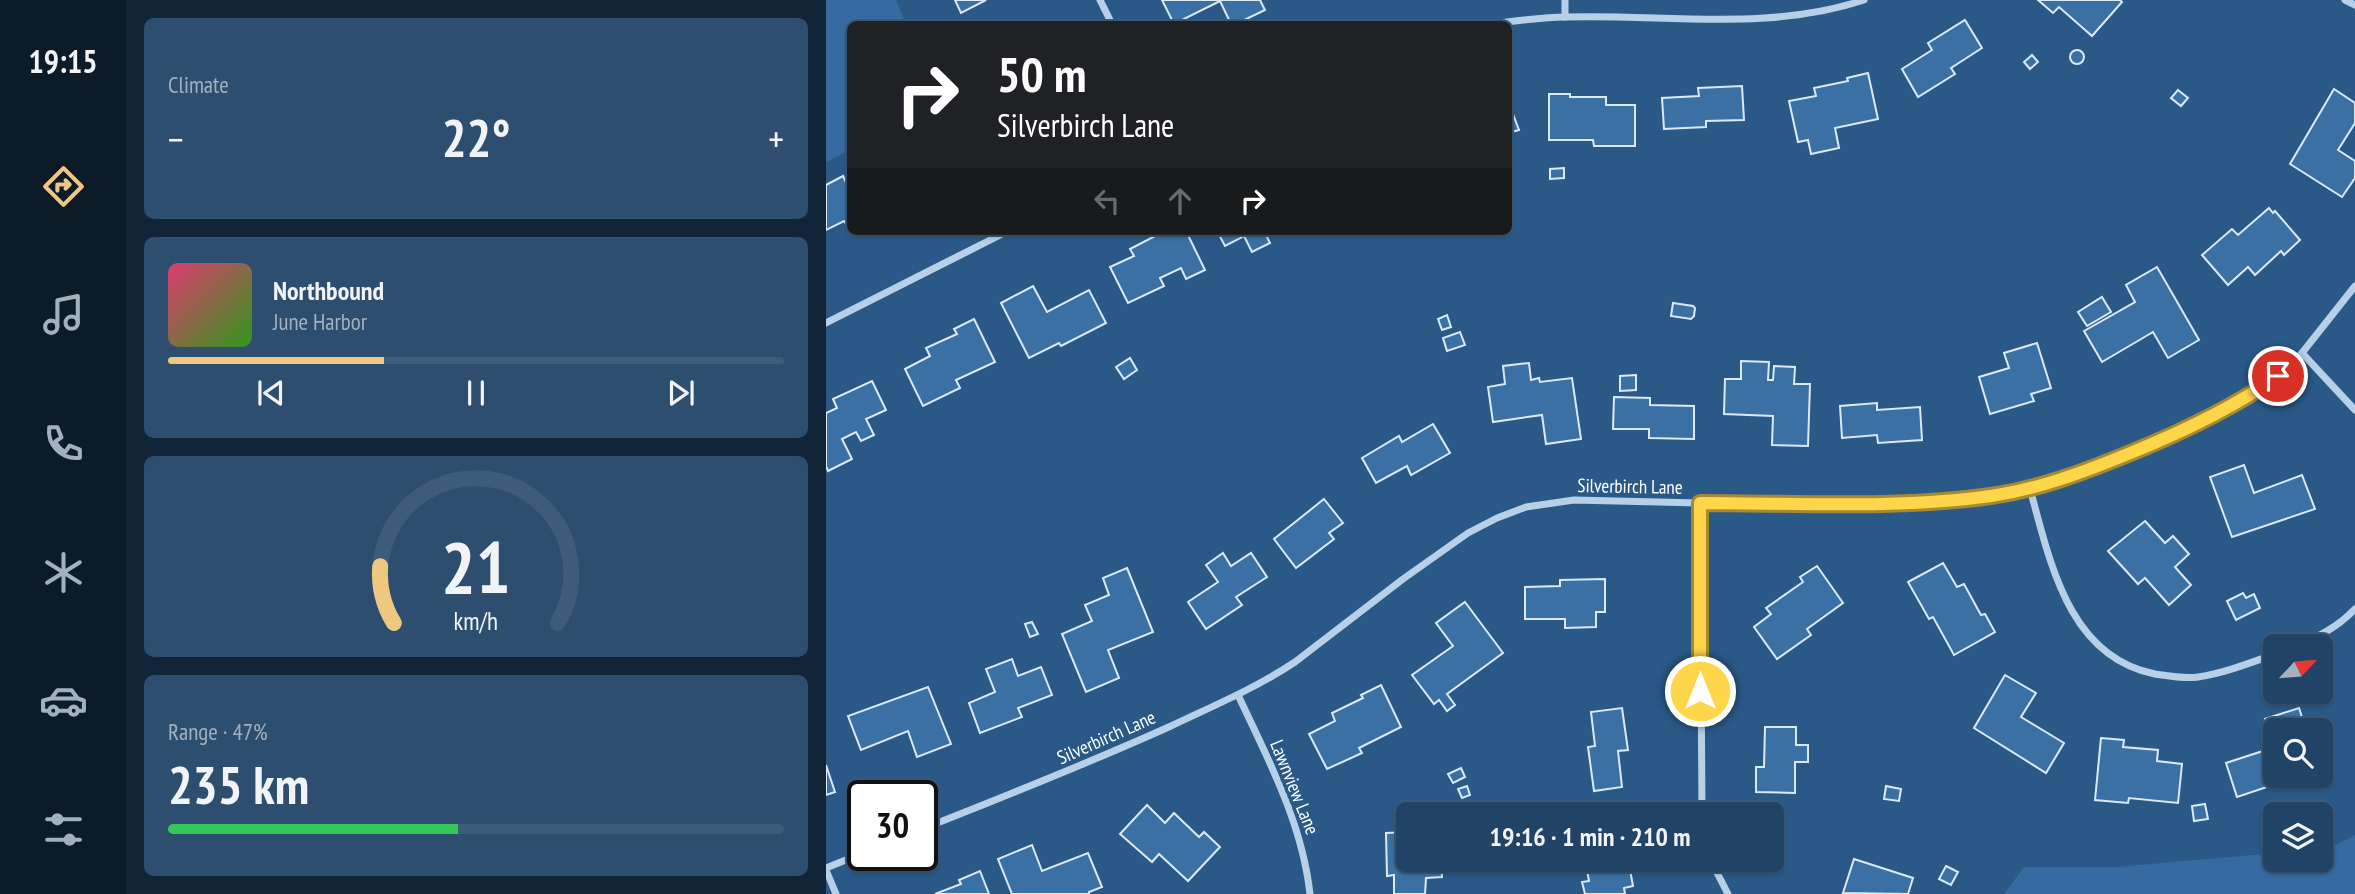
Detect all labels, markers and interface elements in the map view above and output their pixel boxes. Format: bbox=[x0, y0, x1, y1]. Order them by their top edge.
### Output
text: 19:15 bbox=[28, 40, 98, 82]
text: 50 m bbox=[997, 42, 1086, 106]
icon: right bbox=[882, 49, 973, 140]
text: Climate bbox=[168, 70, 229, 99]
text: 22° bbox=[442, 104, 510, 171]
text: Silverbirch Lane bbox=[997, 104, 1174, 146]
text: − bbox=[168, 114, 184, 163]
text: + bbox=[768, 114, 784, 163]
icon: directions bbox=[39, 162, 88, 211]
icon: left bbox=[1088, 182, 1126, 220]
icon: ahead bbox=[1161, 182, 1199, 220]
icon: right bbox=[1234, 182, 1272, 220]
text: Northbound bbox=[273, 274, 384, 307]
icon: music bbox=[39, 290, 88, 339]
text: June Harbor bbox=[273, 307, 367, 336]
pin bbox=[2248, 346, 2308, 406]
icon: arrive bbox=[2259, 357, 2297, 395]
icon: previous bbox=[252, 374, 290, 412]
icon: pause bbox=[457, 374, 495, 412]
icon: next bbox=[662, 374, 700, 412]
icon: phone bbox=[39, 419, 88, 468]
street label: Silverbirch Lane bbox=[1577, 473, 1683, 499]
text: 21 bbox=[441, 519, 511, 613]
icon: climate bbox=[39, 548, 88, 597]
text: km/h bbox=[454, 604, 498, 636]
north arrow bbox=[2263, 634, 2333, 704]
map controls bbox=[2263, 634, 2333, 872]
position arrow bbox=[1663, 654, 1737, 728]
icon: car bbox=[39, 676, 88, 725]
street label: Silverbirch Lane bbox=[1053, 705, 1159, 769]
text: Range · 47% bbox=[168, 717, 268, 746]
button: search bbox=[2263, 718, 2333, 788]
street label: Lawnview Lane bbox=[1265, 736, 1325, 838]
text: 235 km bbox=[168, 751, 309, 818]
speed limit sign: 30 bbox=[847, 780, 938, 871]
button: layers bbox=[2263, 802, 2333, 872]
icon: filters bbox=[39, 805, 88, 854]
text: 19:16 · 1 min · 210 m bbox=[1490, 820, 1690, 853]

